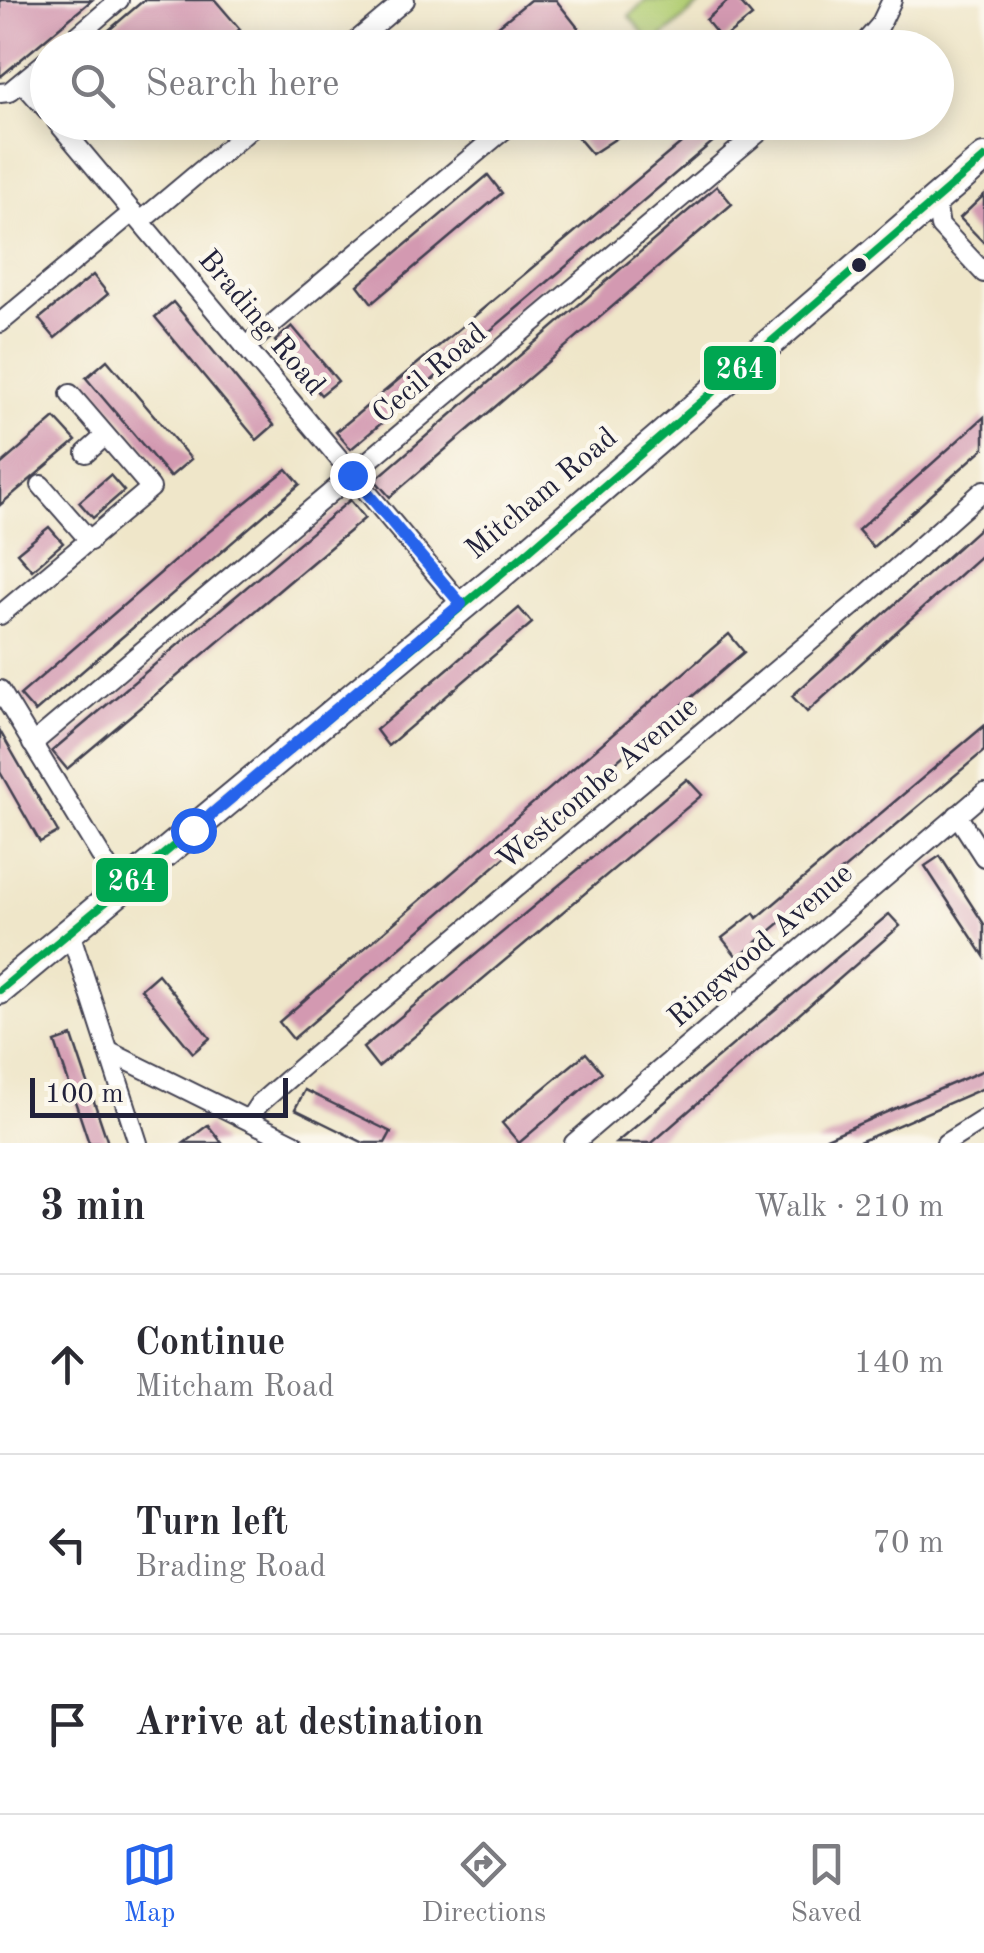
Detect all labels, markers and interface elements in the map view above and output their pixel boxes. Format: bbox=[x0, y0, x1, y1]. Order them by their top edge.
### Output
search box bbox=[30, 30, 954, 140]
icon: search bbox=[65, 58, 120, 113]
text: Search here bbox=[145, 66, 340, 104]
street label: Brading Road bbox=[192, 245, 330, 401]
unlabelled marker bbox=[849, 255, 869, 275]
street label: Cecil Road bbox=[367, 318, 493, 430]
line badge: 264 bbox=[702, 344, 778, 392]
text: 264 bbox=[716, 357, 764, 385]
street label: Mitcham Road bbox=[461, 422, 623, 566]
route end bbox=[330, 453, 376, 499]
street label: Westcombe Avenue bbox=[492, 692, 704, 876]
route start bbox=[171, 808, 217, 854]
line badge: 264 bbox=[94, 856, 170, 904]
street label: Ringwood Avenue bbox=[663, 858, 859, 1034]
text: 264 bbox=[108, 869, 156, 897]
scale bar bbox=[30, 1073, 288, 1118]
text: 100 m bbox=[45, 1081, 124, 1109]
text: 3 min bbox=[40, 1187, 146, 1229]
text: Walk · 210 m bbox=[754, 1192, 944, 1224]
text: Continue bbox=[135, 1325, 285, 1363]
icon: ahead bbox=[40, 1337, 95, 1392]
text: 140 m bbox=[854, 1348, 944, 1380]
text: Mitcham Road bbox=[135, 1372, 335, 1404]
text: Turn left bbox=[135, 1505, 288, 1543]
icon: left bbox=[40, 1517, 95, 1572]
text: 70 m bbox=[873, 1528, 944, 1560]
text: Brading Road bbox=[135, 1552, 326, 1584]
icon: arrive bbox=[40, 1697, 95, 1752]
text: Arrive at destination bbox=[135, 1705, 484, 1743]
tab: Map bbox=[122, 1837, 177, 1932]
tab: Directions bbox=[422, 1837, 546, 1932]
tab: Saved bbox=[790, 1837, 862, 1932]

